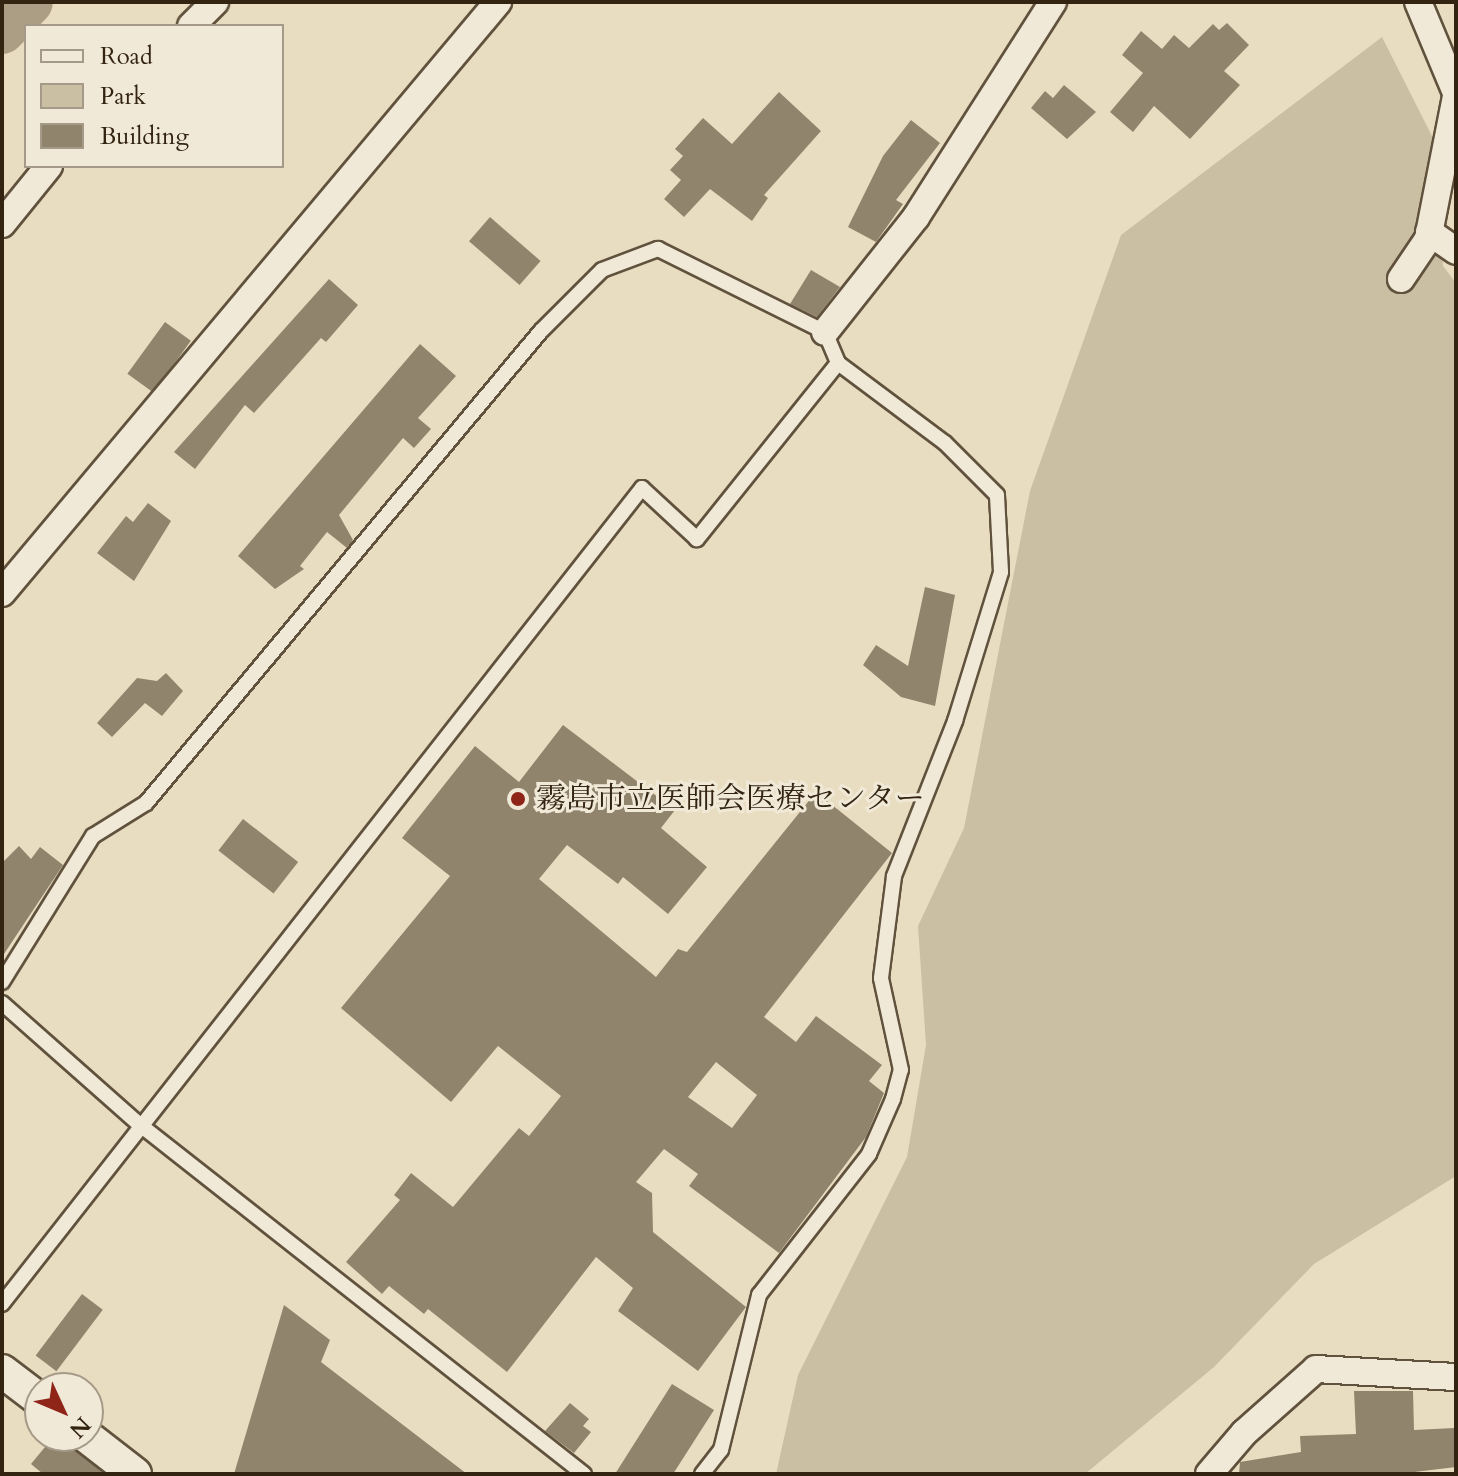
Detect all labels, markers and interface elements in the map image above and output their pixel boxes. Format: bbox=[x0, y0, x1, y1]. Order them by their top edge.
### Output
legend bbox=[24, 24, 284, 168]
text: Road bbox=[100, 40, 153, 73]
text: Park bbox=[100, 80, 146, 113]
text: Building bbox=[100, 120, 189, 153]
place label: 霧島市立医師会医療センター bbox=[536, 781, 926, 817]
marker: 霧島市立医師会医療センター bbox=[507, 788, 529, 810]
north arrow bbox=[24, 1372, 104, 1452]
text: N bbox=[62, 1410, 97, 1445]

